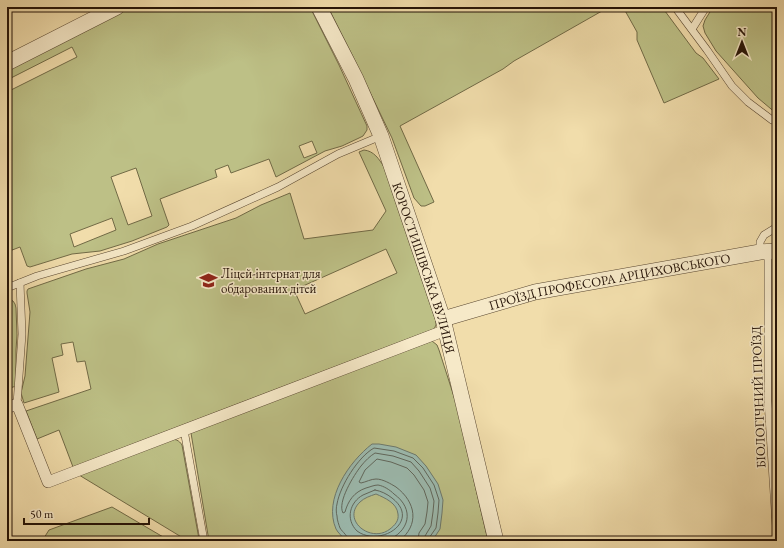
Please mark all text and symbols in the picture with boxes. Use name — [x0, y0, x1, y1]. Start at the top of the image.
north arrow — [722, 22, 762, 62]
text: N — [738, 25, 747, 39]
street label: КОРОСТИШІВСЬКА ВУЛИЦЯ — [388, 180, 459, 355]
street label: ПРОЇЗД ПРОФЕСОРА АРЦИХОВСЬКОГО — [487, 249, 732, 314]
place label: Ліцей-інтернат для обдарованих дітей — [221, 265, 321, 297]
school or university icon: Ліцей-інтернат для обдарованих дітей — [198, 270, 218, 290]
street label: БІОЛОГІЧНИЙ ПРОЇЗД — [748, 325, 769, 469]
scale bar — [24, 500, 149, 526]
text: 50 m — [30, 506, 54, 522]

